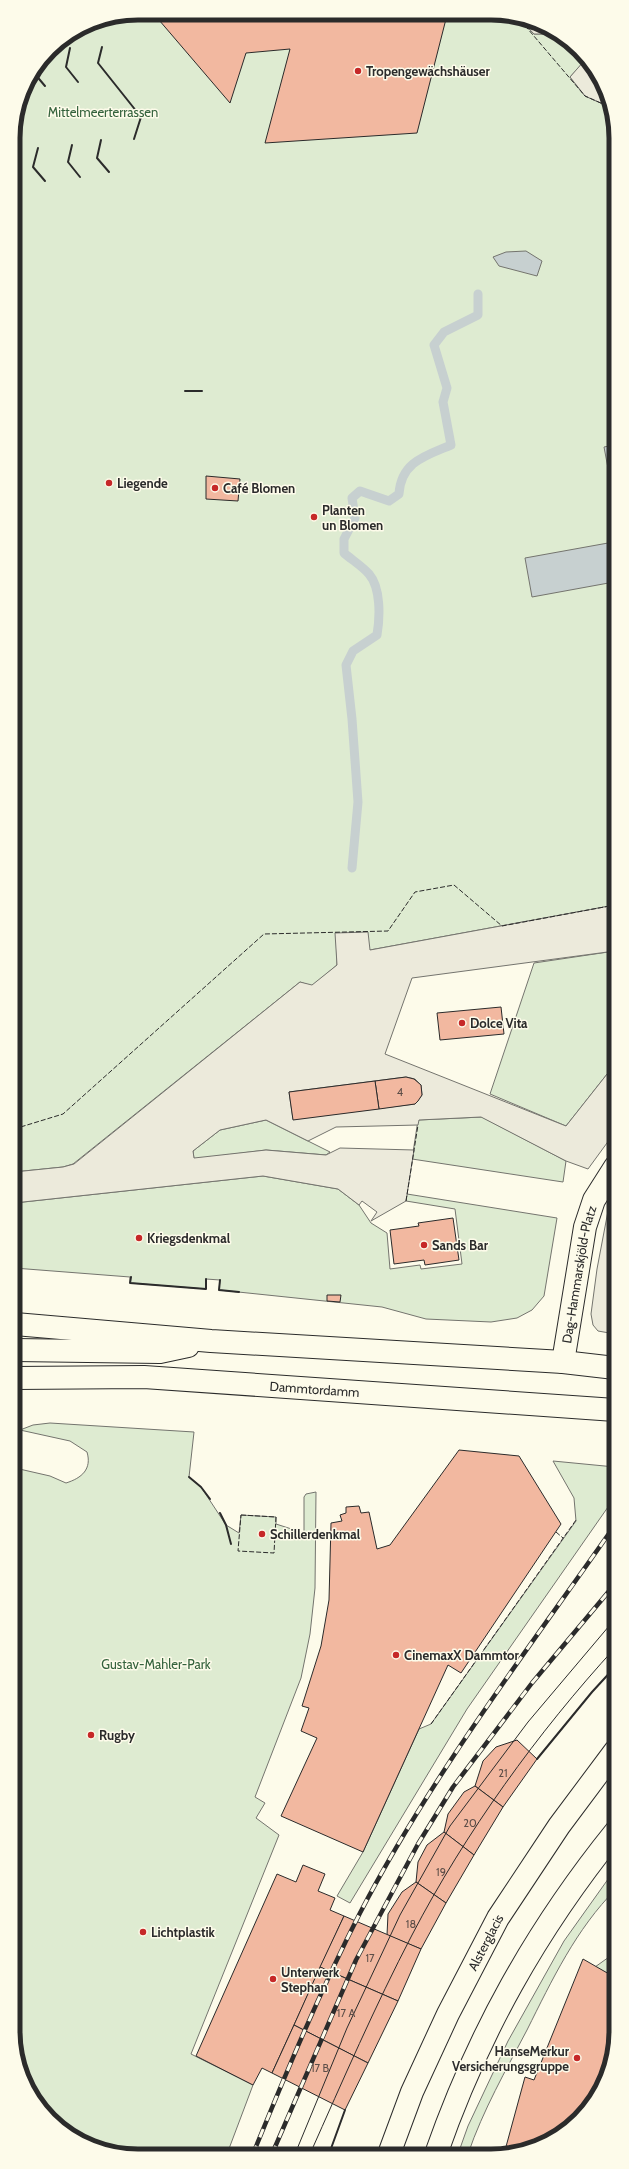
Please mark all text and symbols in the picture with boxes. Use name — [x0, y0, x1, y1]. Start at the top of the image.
place label: Tropengewächshäuser — [366, 63, 491, 79]
marker: Tropengewächshäuser — [353, 66, 363, 76]
park label: Mittelmeerterrassen — [48, 104, 158, 120]
place label: Liegende — [117, 475, 168, 491]
marker: Liegende — [104, 478, 114, 488]
place label: Café Blomen — [223, 480, 295, 496]
marker: Café Blomen — [210, 483, 220, 493]
place label: Planten un Blomen — [322, 502, 383, 533]
marker: Planten un Blomen — [309, 512, 319, 522]
place label: Dolce Vita — [470, 1015, 528, 1031]
marker: Dolce Vita — [457, 1018, 467, 1028]
house number: 4 — [397, 1085, 404, 1099]
street label: Dag-Hammarskjöld-Platz — [558, 1203, 600, 1345]
place label: Kriegsdenkmal — [147, 1230, 231, 1246]
marker: Kriegsdenkmal — [134, 1233, 144, 1243]
place label: Sands Bar — [432, 1237, 489, 1253]
marker: Sands Bar — [419, 1240, 429, 1250]
street label: Dammtordamm — [269, 1378, 360, 1400]
place label: Schillerdenkmal — [270, 1526, 361, 1542]
marker: Schillerdenkmal — [257, 1529, 267, 1539]
place label: CinemaxX Dammtor — [404, 1647, 520, 1663]
marker: CinemaxX Dammtor — [391, 1650, 401, 1660]
park label: Gustav-Mahler-Park — [101, 1656, 211, 1672]
place label: Rugby — [99, 1727, 135, 1743]
marker: Rugby — [86, 1730, 96, 1740]
house number: 21 — [498, 1766, 508, 1780]
house number: 20 — [463, 1816, 477, 1830]
house number: 19 — [436, 1865, 446, 1879]
street label: Alsterglacis — [464, 1910, 507, 1973]
house number: 18 — [406, 1917, 416, 1931]
place label: Lichtplastik — [151, 1924, 216, 1940]
marker: Lichtplastik — [138, 1927, 148, 1937]
house number: 17 — [365, 1951, 375, 1965]
place label: Unterwerk Stephan — [281, 1964, 340, 1995]
marker: Unterwerk Stephan — [268, 1974, 278, 1984]
house number: 17 A — [337, 2006, 355, 2020]
place label: HanseMerkur Versicherungsgruppe — [452, 2043, 570, 2074]
marker: HanseMerkur Versicherungsgruppe — [572, 2053, 582, 2063]
house number: 17 B — [311, 2061, 330, 2075]

